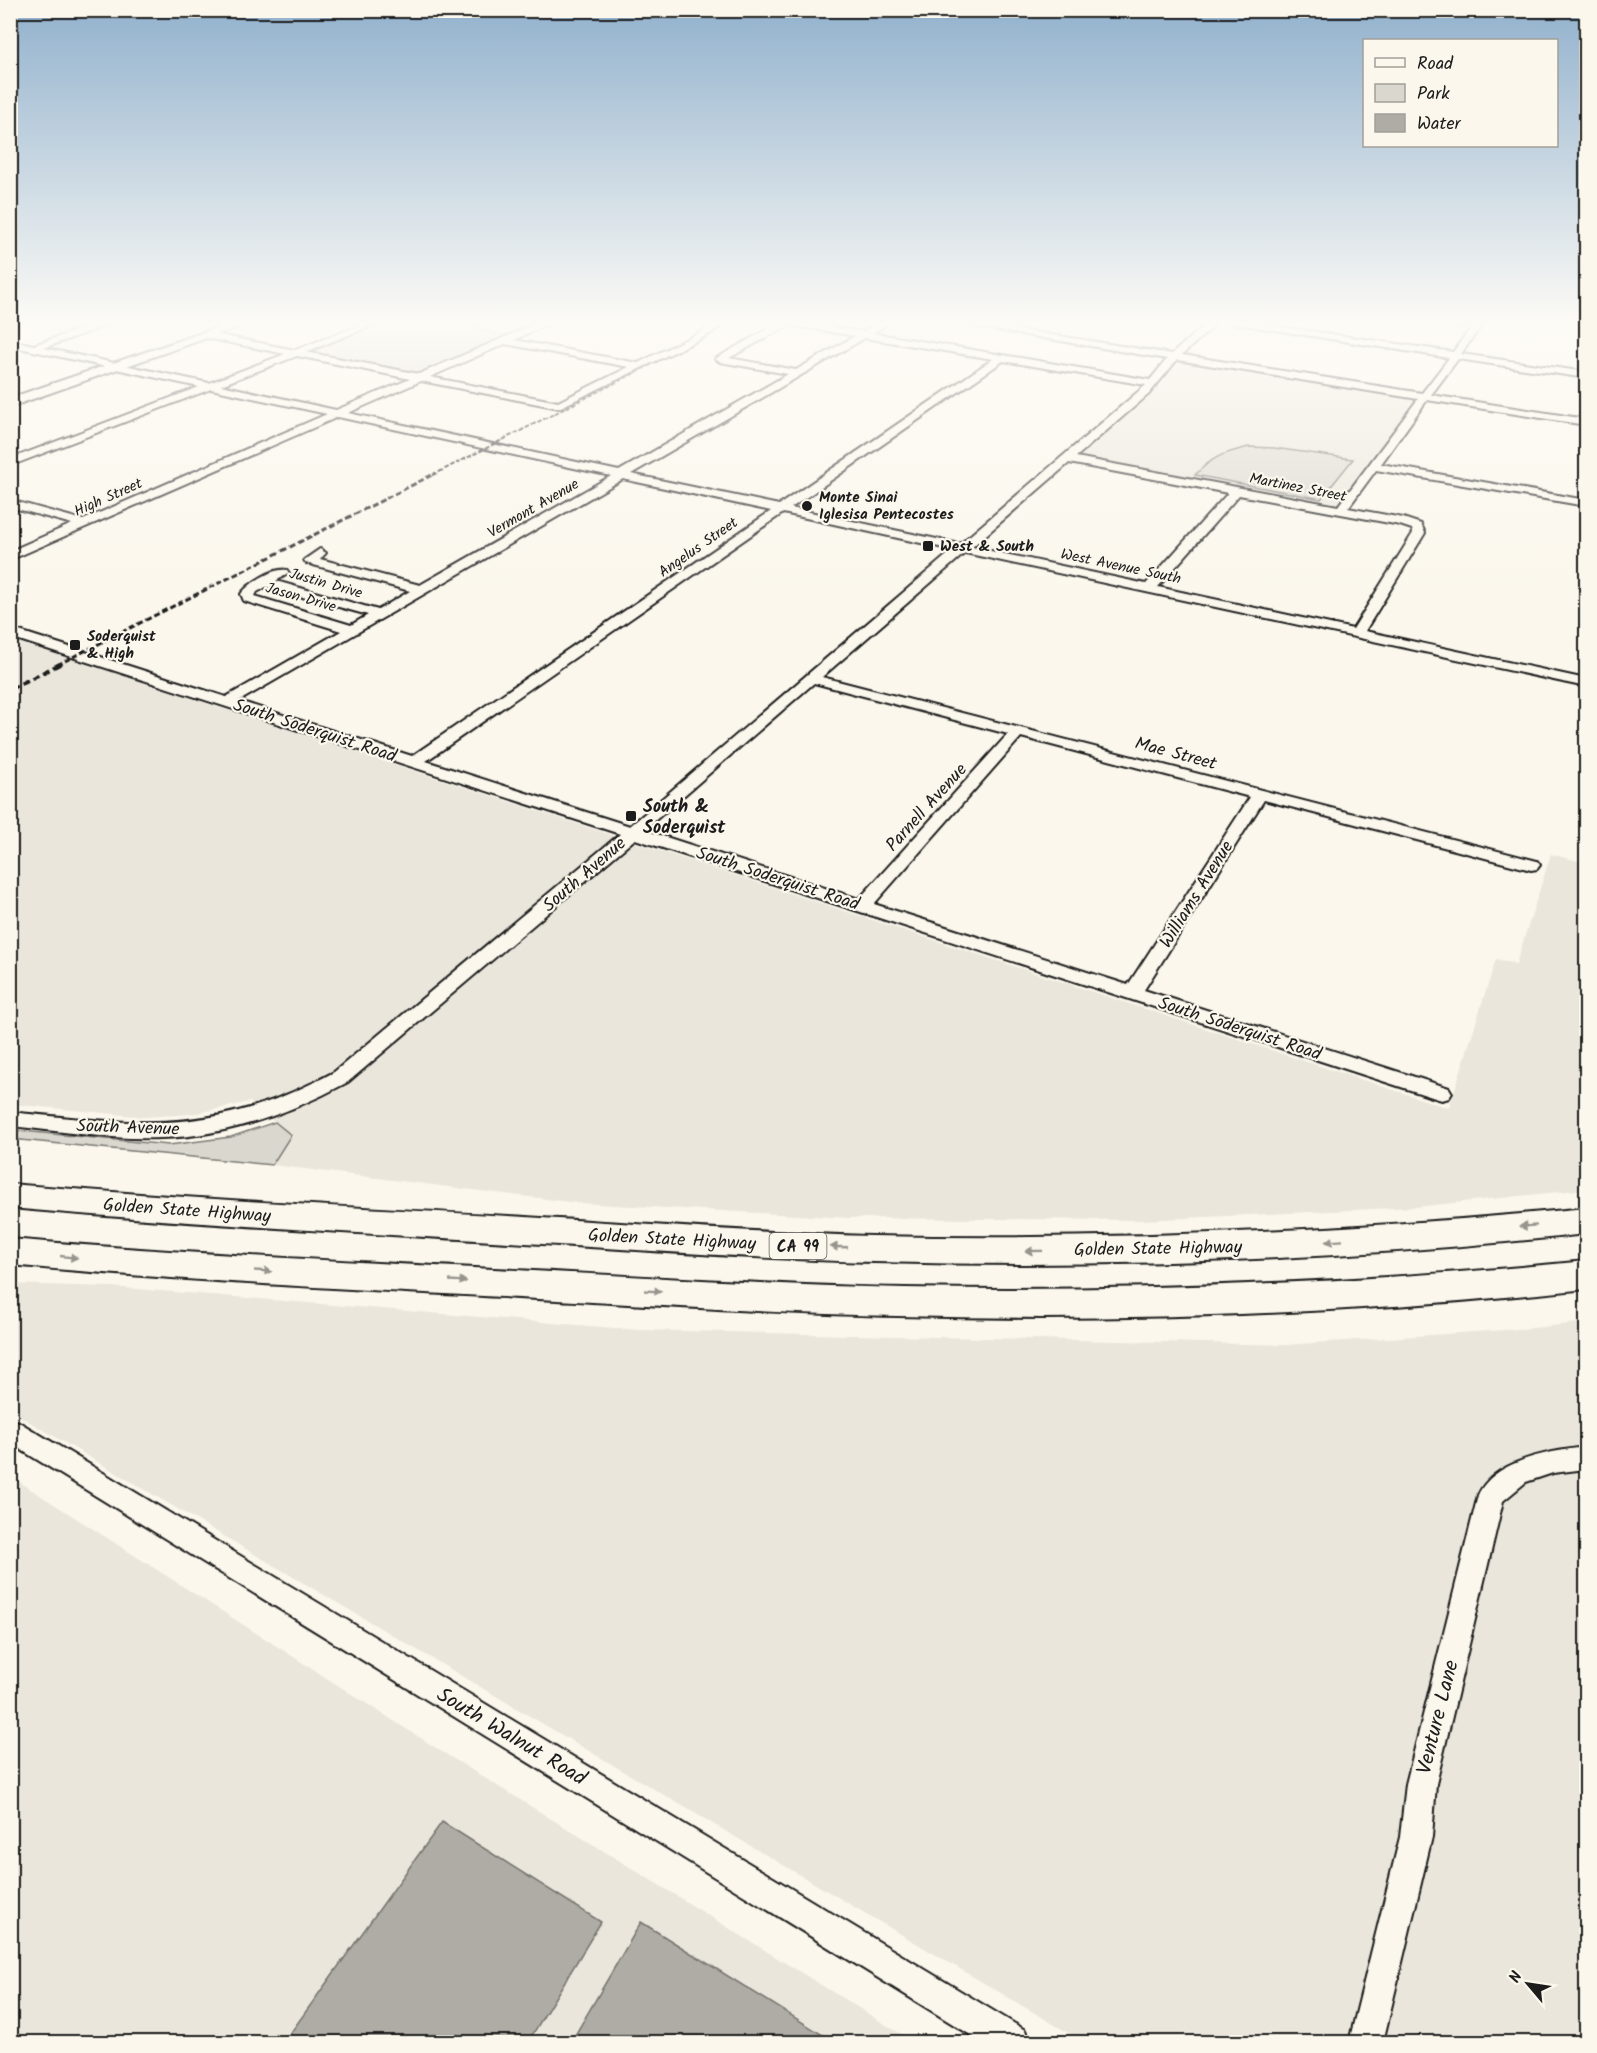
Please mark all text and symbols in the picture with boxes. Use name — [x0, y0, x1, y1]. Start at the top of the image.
legend — [1363, 39, 1558, 147]
text: Road — [1417, 50, 1454, 79]
text: Park — [1417, 80, 1450, 109]
text: Water — [1417, 110, 1462, 139]
street label: Martinez Street — [1247, 467, 1349, 509]
street label: High Street — [70, 472, 147, 524]
street label: Vermont Avenue — [483, 473, 584, 545]
place label: Monte Sinai Iglesisa Pentecostes — [819, 486, 954, 527]
marker: Monte Sinai Iglesisa Pentecostes — [800, 499, 814, 513]
street label: Angelus Street — [654, 511, 743, 584]
place label: West & South — [940, 535, 1034, 559]
marker: West & South — [921, 539, 935, 553]
street label: West Avenue South — [1058, 542, 1183, 591]
street label: Justin Drive — [286, 562, 365, 606]
street label: Jason Drive — [263, 576, 339, 620]
place label: Soderquist & High — [87, 625, 156, 666]
marker: Soderquist & High — [68, 638, 82, 652]
street label: South Soderquist Road — [229, 691, 401, 772]
street label: Mae Street — [1131, 730, 1221, 780]
street label: Parnell Avenue — [879, 757, 975, 859]
place label: South & Soderquist — [643, 793, 726, 843]
marker: South & Soderquist — [624, 809, 638, 823]
street label: South Avenue — [537, 830, 633, 920]
street label: Williams Avenue — [1153, 835, 1242, 954]
street label: South Soderquist Road — [692, 839, 864, 920]
street label: South Soderquist Road — [1154, 989, 1326, 1070]
street label: South Avenue — [76, 1112, 180, 1145]
street label: Golden State Highway — [102, 1191, 272, 1232]
one-way arrow — [1519, 1221, 1538, 1231]
street label: Golden State Highway — [587, 1222, 757, 1259]
road number: CA 99 — [770, 1233, 826, 1259]
street label: Golden State Highway — [1074, 1234, 1243, 1265]
one-way arrow — [1324, 1237, 1343, 1246]
one-way arrow — [830, 1243, 849, 1252]
one-way arrow — [1024, 1246, 1043, 1255]
one-way arrow — [59, 1253, 78, 1262]
one-way arrow — [254, 1266, 273, 1275]
one-way arrow — [448, 1276, 467, 1285]
one-way arrow — [643, 1286, 662, 1296]
street label: Venture Lane — [1408, 1656, 1469, 1778]
street label: South Walnut Road — [430, 1679, 593, 1795]
north arrow — [1498, 1954, 1558, 2014]
text: N — [1503, 1967, 1530, 1988]

